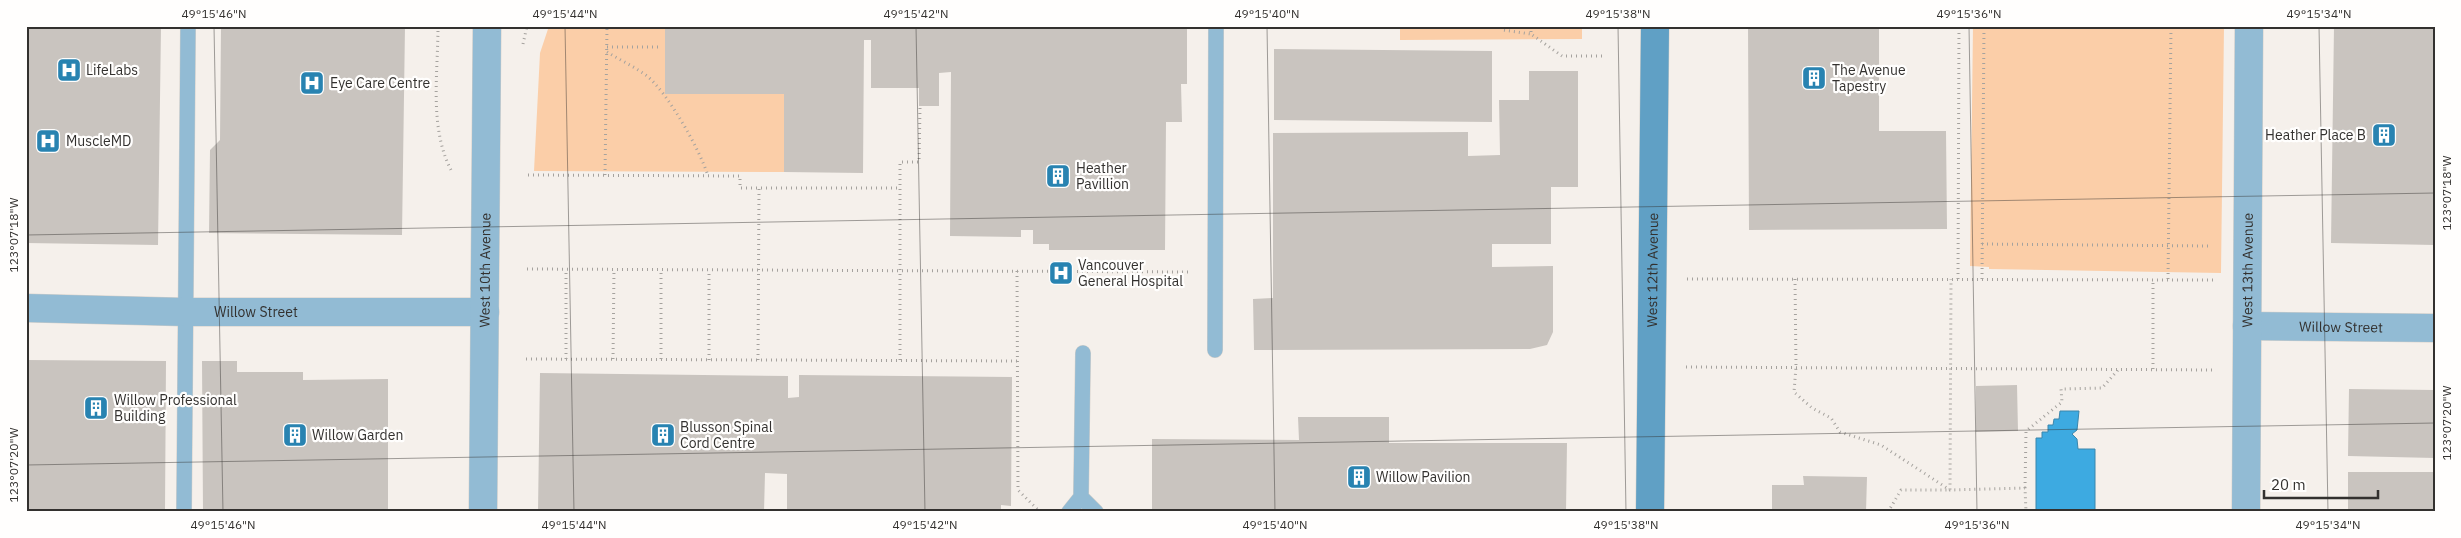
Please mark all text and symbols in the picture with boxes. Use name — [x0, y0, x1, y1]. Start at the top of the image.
text: 49°15'46"N — [181, 6, 247, 21]
text: 49°15'44"N — [532, 6, 598, 21]
text: 49°15'42"N — [883, 6, 949, 21]
text: 49°15'40"N — [1234, 6, 1300, 21]
text: 49°15'38"N — [1585, 6, 1651, 21]
text: 49°15'36"N — [1936, 6, 2002, 21]
text: 49°15'34"N — [2286, 6, 2352, 21]
hospital icon: LifeLabs — [56, 57, 82, 83]
place label: LifeLabs — [86, 61, 138, 79]
place label: The Avenue Tapestry — [1832, 61, 1906, 95]
building icon: The Avenue Tapestry — [1801, 65, 1827, 91]
hospital icon: Eye Care Centre — [299, 70, 325, 96]
place label: Eye Care Centre — [330, 74, 431, 92]
building icon: Heather Place B — [2371, 122, 2397, 148]
place label: Heather Place B — [2265, 126, 2366, 144]
hospital icon: MuscleMD — [35, 128, 61, 154]
place label: MuscleMD — [66, 132, 131, 150]
text: 123°07'18"W — [2439, 155, 2454, 230]
place label: Heather Pavillion — [1076, 159, 1129, 193]
building icon: Heather Pavillion — [1045, 163, 1071, 189]
text: 123°07'18"W — [6, 197, 21, 272]
street label: West 10th Avenue — [476, 212, 494, 327]
street label: West 12th Avenue — [1643, 212, 1662, 327]
street label: West 13th Avenue — [2238, 212, 2257, 327]
place label: Vancouver General Hospital — [1078, 256, 1183, 290]
hospital icon: Vancouver General Hospital — [1048, 260, 1074, 286]
street label: Willow Street — [214, 303, 298, 321]
street label: Willow Street — [2299, 318, 2383, 336]
text: 123°07'20"W — [2439, 385, 2454, 460]
place label: Willow Professional Building — [114, 391, 237, 425]
building icon: Willow Professional Building — [83, 395, 109, 421]
place label: Blusson Spinal Cord Centre — [680, 418, 773, 452]
building icon: Willow Garden — [282, 422, 308, 448]
building icon: Blusson Spinal Cord Centre — [650, 422, 676, 448]
place label: Willow Garden — [312, 426, 403, 444]
text: 123°07'20"W — [6, 427, 21, 502]
building icon: Willow Pavilion — [1346, 464, 1372, 490]
place label: Willow Pavilion — [1376, 468, 1471, 486]
scale bar — [2264, 468, 2377, 500]
text: 20 m — [2271, 475, 2306, 494]
text: 49°15'46"N — [190, 517, 256, 532]
text: 49°15'44"N — [541, 517, 607, 532]
text: 49°15'42"N — [892, 517, 958, 532]
text: 49°15'40"N — [1242, 517, 1308, 532]
text: 49°15'38"N — [1593, 517, 1659, 532]
text: 49°15'36"N — [1944, 517, 2010, 532]
text: 49°15'34"N — [2295, 517, 2361, 532]

